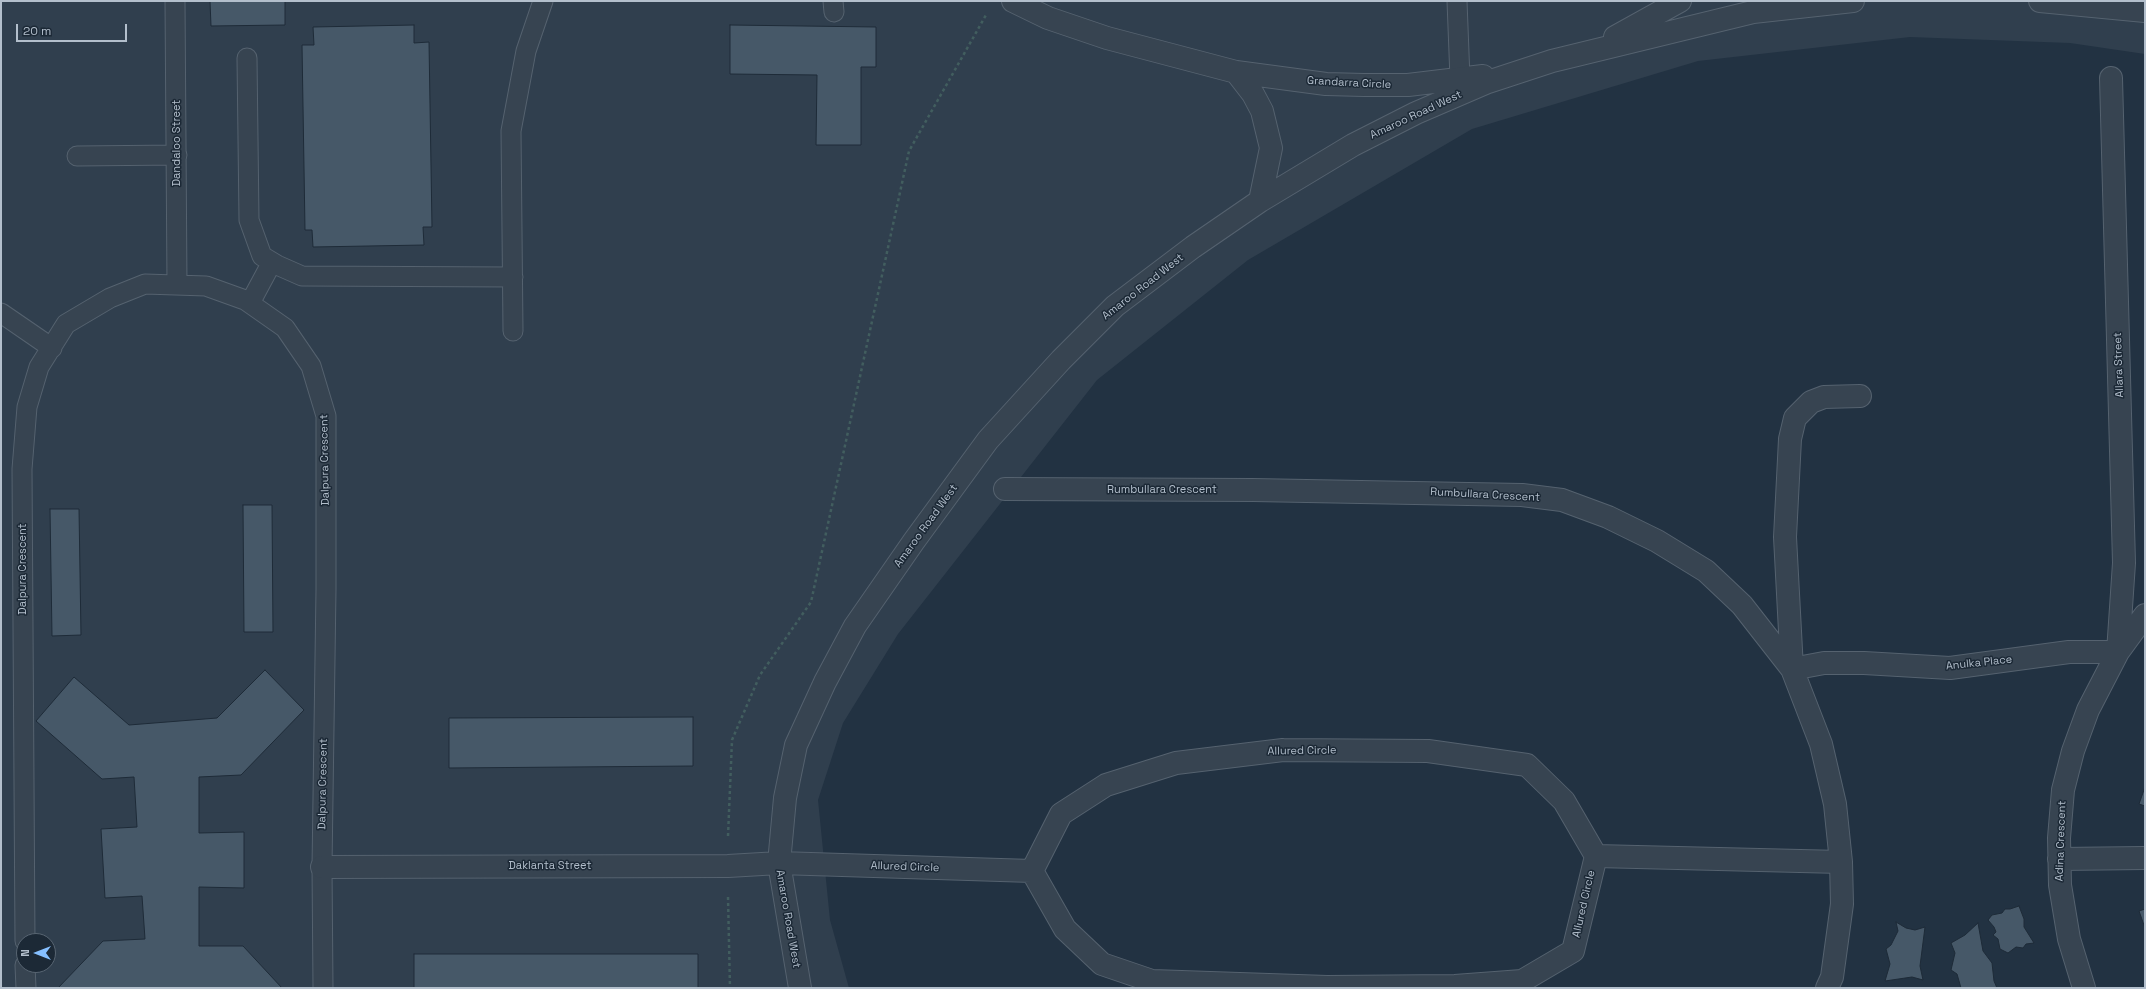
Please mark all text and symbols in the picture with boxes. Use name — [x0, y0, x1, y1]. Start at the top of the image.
scale bar — [18, 16, 129, 42]
text: 20 m — [23, 23, 51, 39]
street label: Grandarra Circle — [1306, 74, 1392, 92]
street label: Amaroo Road West — [1368, 88, 1464, 142]
street label: Dandaloo Street — [170, 100, 184, 186]
street label: Amaroo Road West — [1100, 251, 1186, 323]
street label: Allara Street — [2111, 332, 2127, 398]
street label: Dalpura Crescent — [318, 414, 332, 506]
street label: Amaroo Road West — [891, 482, 961, 570]
street label: Rumbullara Crescent — [1107, 483, 1217, 497]
street label: Rumbullara Crescent — [1430, 486, 1540, 504]
street label: Dalpura Crescent — [16, 523, 30, 615]
street label: Anulka Place — [1945, 653, 2013, 673]
street label: Dalpura Crescent — [316, 738, 330, 830]
street label: Allured Circle — [1267, 744, 1337, 758]
street label: Adina Crescent — [2053, 800, 2069, 882]
street label: Daklanta Street — [509, 859, 591, 873]
street label: Allured Circle — [870, 859, 940, 875]
street label: Amaroo Road West — [773, 869, 803, 969]
street label: Allured Circle — [1570, 869, 1598, 939]
north arrow — [16, 933, 56, 973]
text: N — [18, 949, 32, 957]

